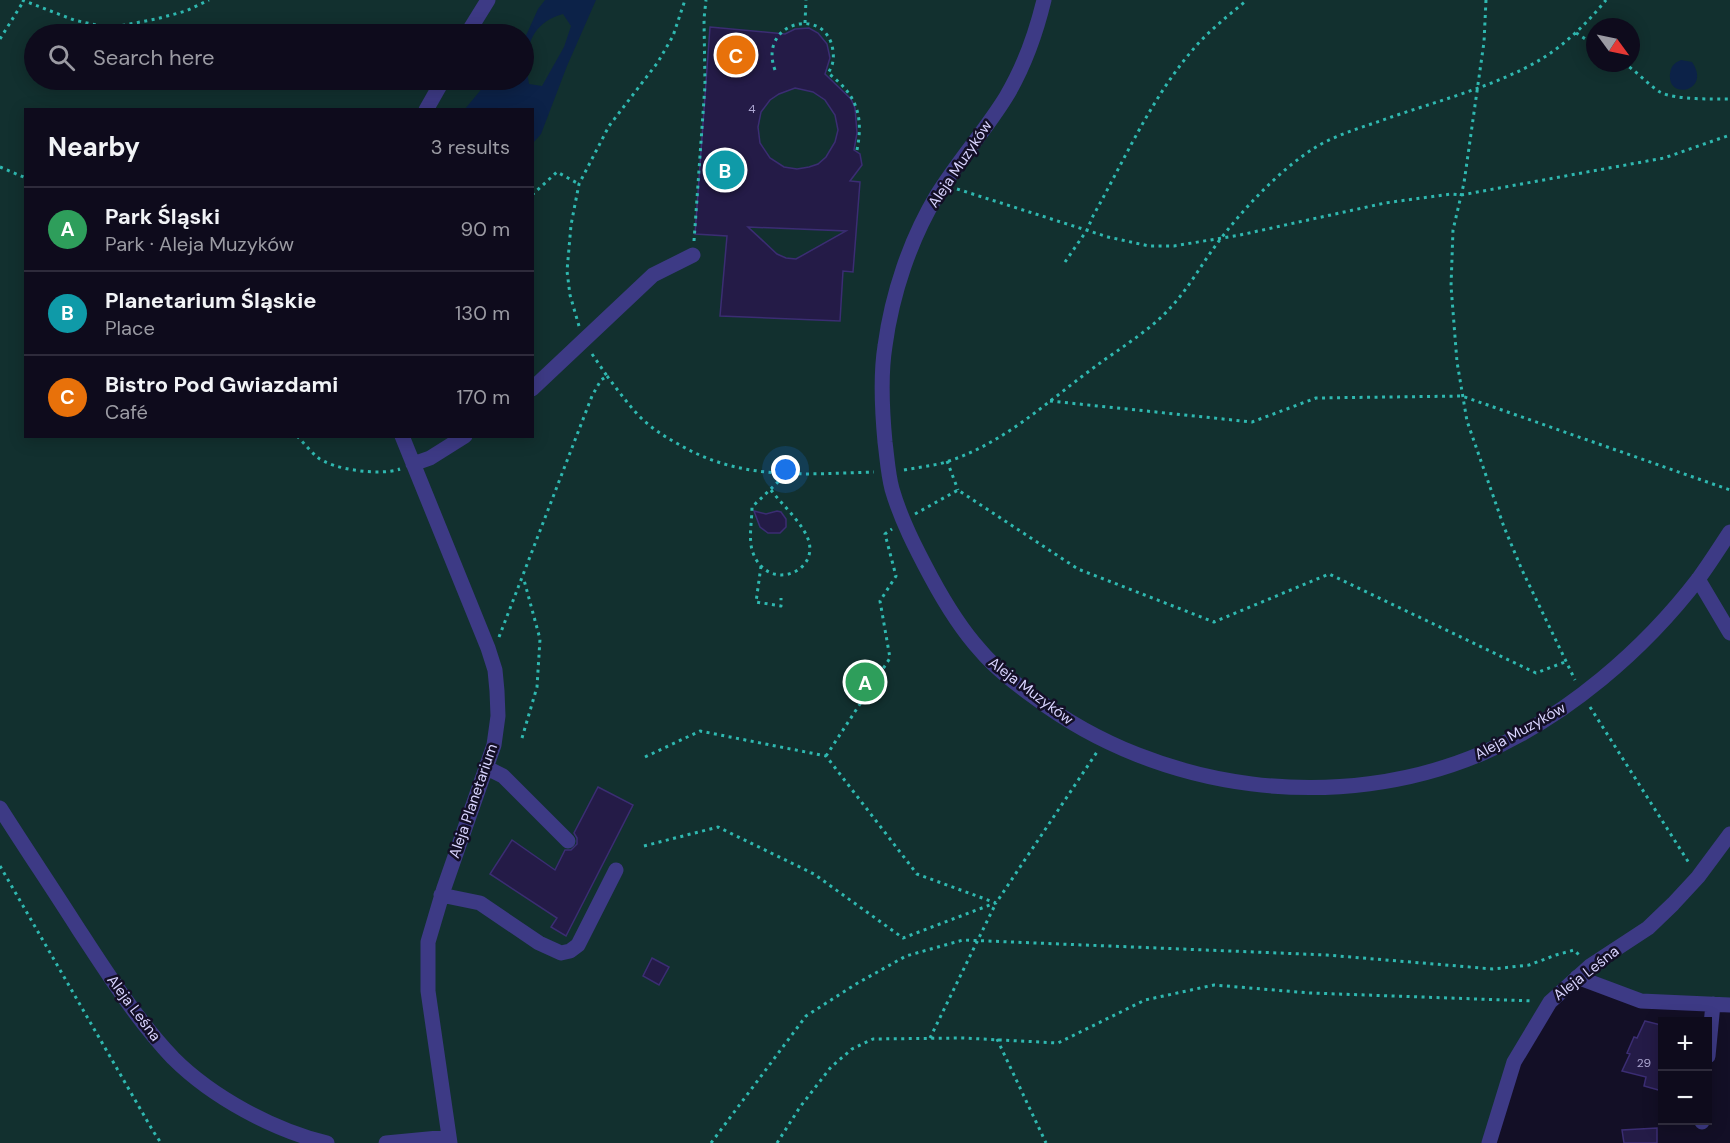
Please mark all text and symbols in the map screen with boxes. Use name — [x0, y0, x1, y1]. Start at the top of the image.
north arrow — [1586, 18, 1640, 72]
search box — [24, 24, 534, 90]
pin: C — [716, 32, 756, 78]
icon: search — [45, 41, 78, 74]
text: Search here — [93, 43, 214, 72]
house number: 4 — [748, 101, 756, 117]
street label: Aleja Muzyków — [923, 116, 997, 212]
text: Nearby — [48, 130, 140, 164]
text: 3 results — [431, 134, 510, 160]
pin: B — [706, 148, 744, 192]
text: Park Śląski — [105, 202, 220, 231]
text: A — [60, 216, 75, 242]
text: 90 m — [461, 216, 510, 242]
text: Park · Aleja Muzyków — [105, 231, 294, 257]
text: Planetarium Śląskie — [105, 286, 317, 315]
text: B — [61, 300, 74, 326]
text: 130 m — [455, 300, 510, 326]
text: Place — [105, 315, 155, 341]
text: Bistro Pod Gwiazdami — [105, 370, 338, 399]
text: C — [60, 384, 75, 410]
text: 170 m — [457, 384, 510, 410]
text: Café — [105, 399, 148, 425]
your location — [771, 455, 800, 484]
street label: Aleja Muzyków — [985, 653, 1078, 730]
pin: A — [846, 660, 884, 704]
street label: Aleja Muzyków — [1471, 697, 1570, 764]
street label: Aleja Planetarium — [444, 741, 502, 861]
street label: Aleja Leśna — [1549, 941, 1623, 1005]
street label: Aleja Leśna — [103, 971, 165, 1045]
map controls — [1658, 1017, 1712, 1125]
button: + — [1658, 1017, 1712, 1071]
house number: 29 — [1637, 1055, 1651, 1071]
button: − — [1658, 1071, 1712, 1125]

